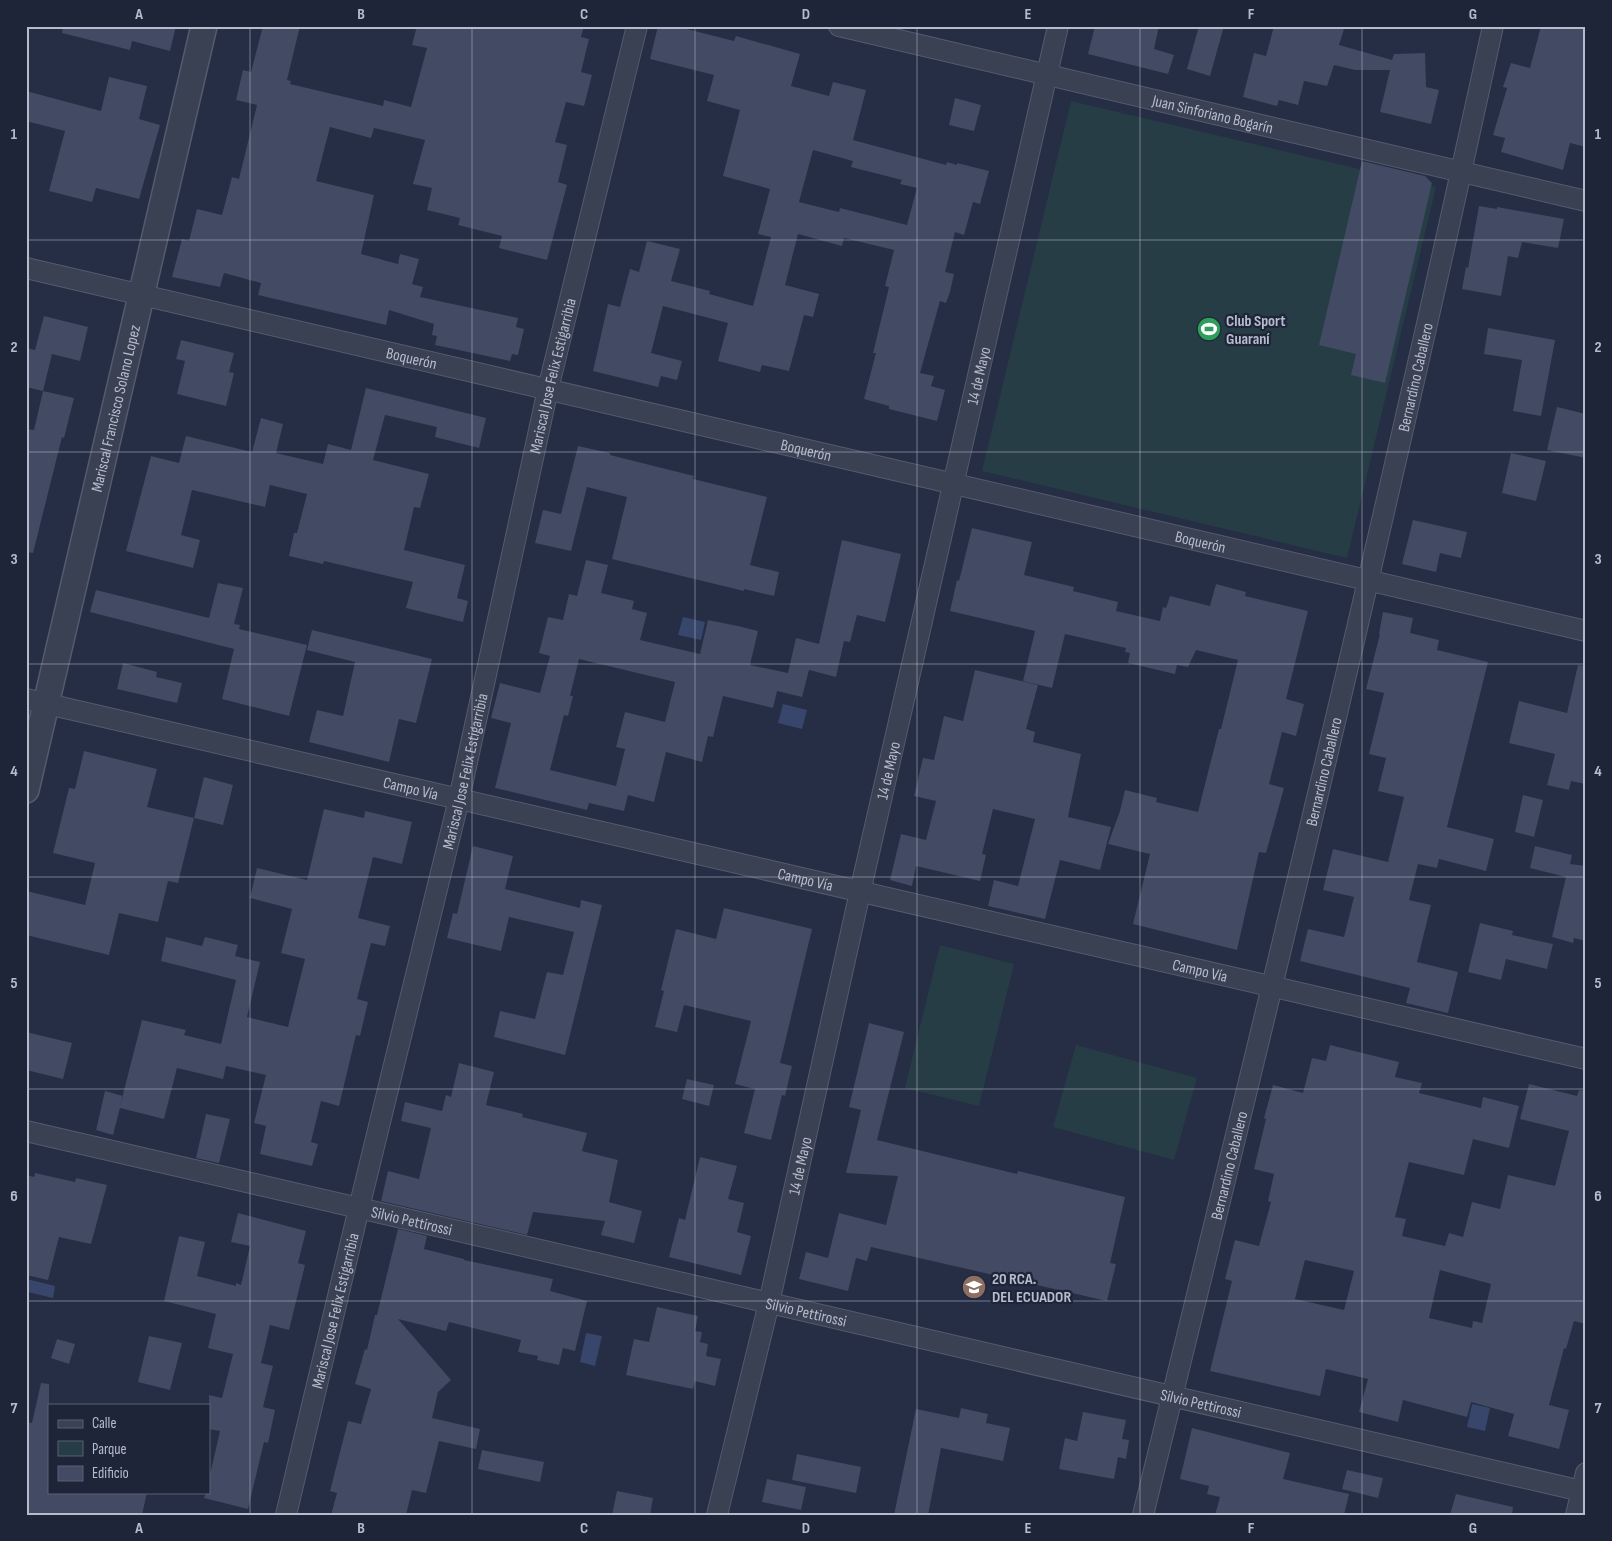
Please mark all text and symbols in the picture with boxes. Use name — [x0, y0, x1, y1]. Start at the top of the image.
text: A — [134, 5, 143, 24]
text: B — [357, 5, 365, 24]
text: C — [580, 5, 588, 24]
text: D — [802, 5, 810, 24]
text: E — [1025, 5, 1032, 24]
text: F — [1248, 5, 1255, 24]
text: G — [1469, 5, 1477, 24]
street label: Juan Sinforiano Bogarín — [1149, 91, 1275, 138]
text: 1 — [11, 125, 18, 144]
text: 1 — [1595, 125, 1602, 144]
street label: Mariscal Jose Felix Estigarribia — [526, 296, 581, 456]
place label: Club Sport Guaraní — [1226, 312, 1286, 349]
sports icon: Club Sport Guaraní — [1196, 316, 1222, 342]
street label: Bernardino Caballero — [1395, 321, 1438, 434]
street label: Mariscal Francisco Solano Lopez — [88, 323, 145, 494]
text: 2 — [10, 338, 18, 357]
text: 2 — [1594, 338, 1602, 357]
street label: Boquerón — [384, 344, 439, 374]
street label: 14 de Mayo — [964, 345, 995, 407]
street label: Boquerón — [779, 436, 833, 466]
street label: Boquerón — [1173, 528, 1227, 558]
text: 3 — [10, 550, 18, 569]
text: 3 — [1594, 550, 1602, 569]
street label: Mariscal Jose Felix Estigarribia — [439, 692, 493, 851]
street label: Bernardino Caballero — [1303, 716, 1347, 828]
street label: 14 de Mayo — [873, 740, 905, 801]
text: 4 — [10, 762, 18, 781]
text: 4 — [1594, 762, 1602, 781]
street label: Campo Vía — [381, 774, 440, 805]
street label: Campo Vía — [776, 865, 835, 896]
street label: Campo Vía — [1170, 956, 1229, 987]
text: 5 — [10, 974, 18, 993]
text: 5 — [1594, 974, 1602, 993]
street label: Bernardino Caballero — [1208, 1109, 1252, 1222]
street label: 14 de Mayo — [785, 1135, 817, 1197]
text: 6 — [10, 1187, 18, 1206]
text: 6 — [1594, 1187, 1602, 1206]
street label: Silvio Pettirossi — [369, 1203, 454, 1240]
street label: Mariscal Jose Felix Estigarribia — [308, 1231, 364, 1391]
place label: 20 RCA. DEL ECUADOR — [992, 1270, 1071, 1307]
school or university icon: 20 RCA. DEL ECUADOR — [961, 1274, 987, 1300]
street label: Silvio Pettirossi — [764, 1295, 848, 1332]
street label: Silvio Pettirossi — [1158, 1386, 1243, 1423]
text: 7 — [11, 1399, 18, 1418]
text: 7 — [1595, 1399, 1602, 1418]
legend — [48, 1404, 210, 1494]
text: Calle — [92, 1414, 116, 1433]
text: Parque — [92, 1440, 127, 1459]
text: Edificio — [92, 1464, 129, 1483]
text: A — [134, 1519, 143, 1538]
text: B — [357, 1519, 365, 1538]
text: C — [580, 1519, 588, 1538]
text: D — [802, 1519, 810, 1538]
text: E — [1025, 1519, 1032, 1538]
text: F — [1248, 1519, 1255, 1538]
text: G — [1469, 1519, 1477, 1538]

